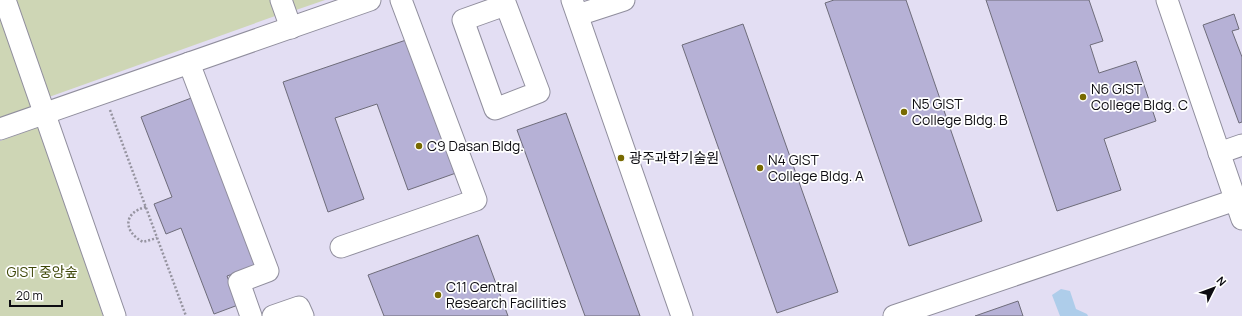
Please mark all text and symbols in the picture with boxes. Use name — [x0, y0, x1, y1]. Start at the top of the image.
place label: N6 GIST College Bldg. C — [1091, 79, 1188, 114]
marker: N6 GIST College Bldg. C — [1078, 92, 1088, 102]
place label: N5 GIST College Bldg. B — [912, 94, 1008, 129]
marker: N5 GIST College Bldg. B — [899, 107, 909, 117]
place label: C9 Dasan Bldg. — [427, 136, 524, 155]
marker: C9 Dasan Bldg. — [414, 141, 424, 151]
place label: 광주과학기술원 — [629, 148, 719, 167]
place label: N4 GIST College Bldg. A — [768, 150, 864, 185]
marker: 광주과학기술원 — [616, 153, 626, 163]
marker: N4 GIST College Bldg. A — [755, 163, 765, 173]
park label: GIST 중앙숲 — [6, 262, 78, 281]
north arrow — [1194, 268, 1234, 308]
text: N — [1214, 273, 1230, 289]
place label: C11 Central Research Facilities — [446, 277, 566, 312]
scale bar — [10, 282, 62, 308]
text: 20 m — [16, 287, 43, 304]
marker: C11 Central Research Facilities — [433, 290, 443, 300]

